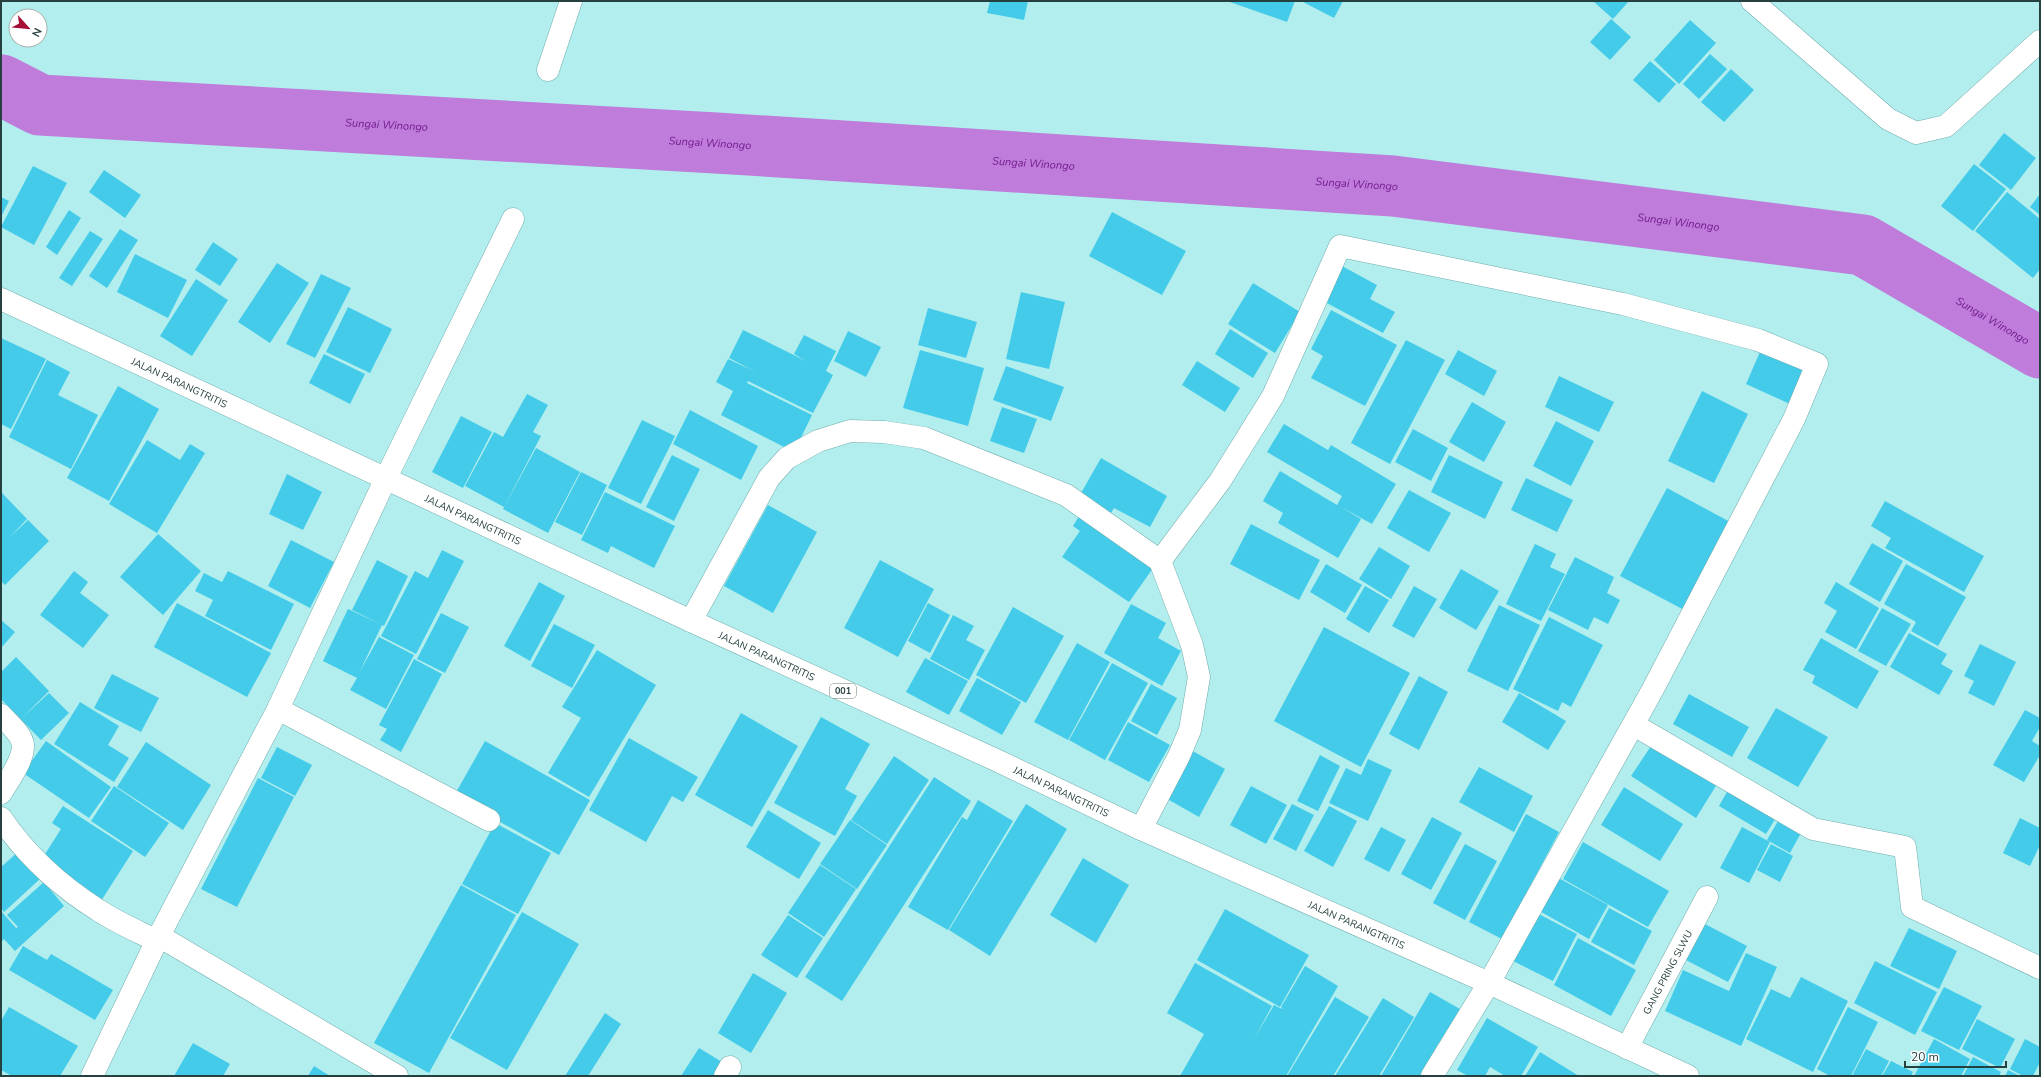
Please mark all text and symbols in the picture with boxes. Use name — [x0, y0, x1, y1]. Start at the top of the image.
north arrow — [8, 8, 48, 48]
text: N — [28, 25, 45, 39]
water label: Sungai Winongo — [345, 115, 428, 135]
water label: Sungai Winongo — [668, 133, 752, 153]
water label: Sungai Winongo — [992, 154, 1075, 174]
water label: Sungai Winongo — [1315, 174, 1399, 195]
water label: Sungai Winongo — [1636, 210, 1720, 235]
water label: Sungai Winongo — [1953, 294, 2032, 348]
street label: JALAN PARANGTRITIS — [128, 354, 229, 412]
street label: JALAN PARANGTRITIS — [421, 491, 523, 549]
street label: JALAN PARANGTRITIS — [715, 628, 817, 685]
road number: 001 — [830, 684, 856, 698]
street label: JALAN PARANGTRITIS — [1010, 763, 1111, 821]
street label: JALAN PARANGTRITIS — [1305, 897, 1407, 953]
street label: GANG PRING SLWU — [1640, 928, 1696, 1017]
scale bar — [1905, 1043, 2006, 1069]
text: 20 m — [1911, 1049, 1939, 1065]

